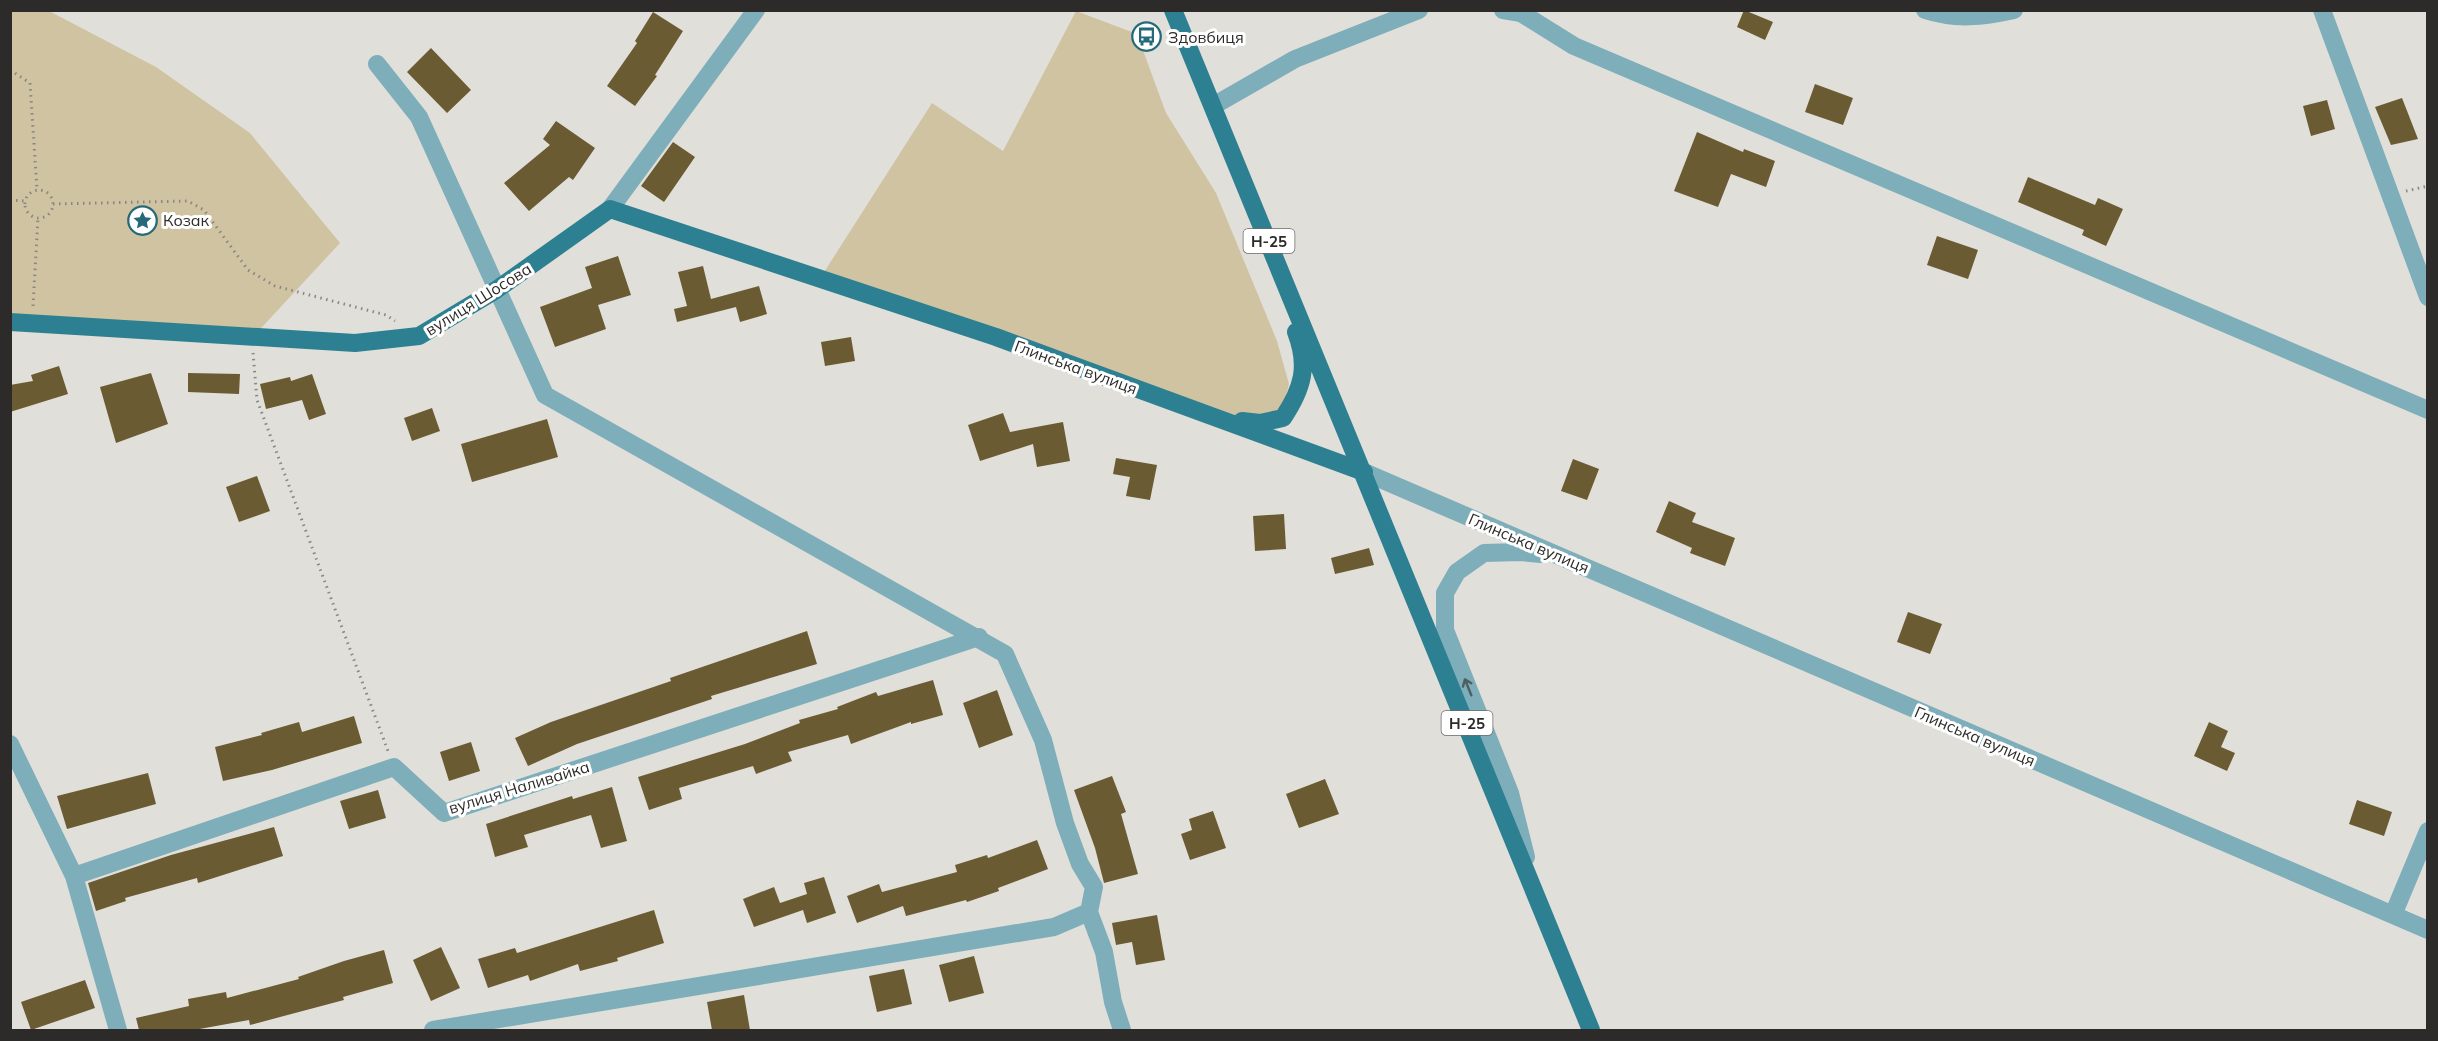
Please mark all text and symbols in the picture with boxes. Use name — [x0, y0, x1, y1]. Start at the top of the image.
bus stop icon: Здовбиця — [1131, 21, 1163, 53]
place label: Здовбиця — [1168, 27, 1244, 47]
place icon: Козак — [126, 204, 158, 236]
place label: Козак — [163, 210, 210, 230]
road number: Н-25 — [1244, 229, 1294, 253]
street label: вулиця Шосова — [421, 258, 535, 340]
street label: Глинська вулиця — [1012, 336, 1140, 398]
street label: Глинська вулиця — [1466, 509, 1592, 577]
one-way arrow — [1462, 679, 1473, 697]
street label: Глинська вулиця — [1912, 702, 2038, 770]
road number: Н-25 — [1442, 711, 1492, 735]
street label: вулиця Наливайка — [446, 756, 592, 818]

